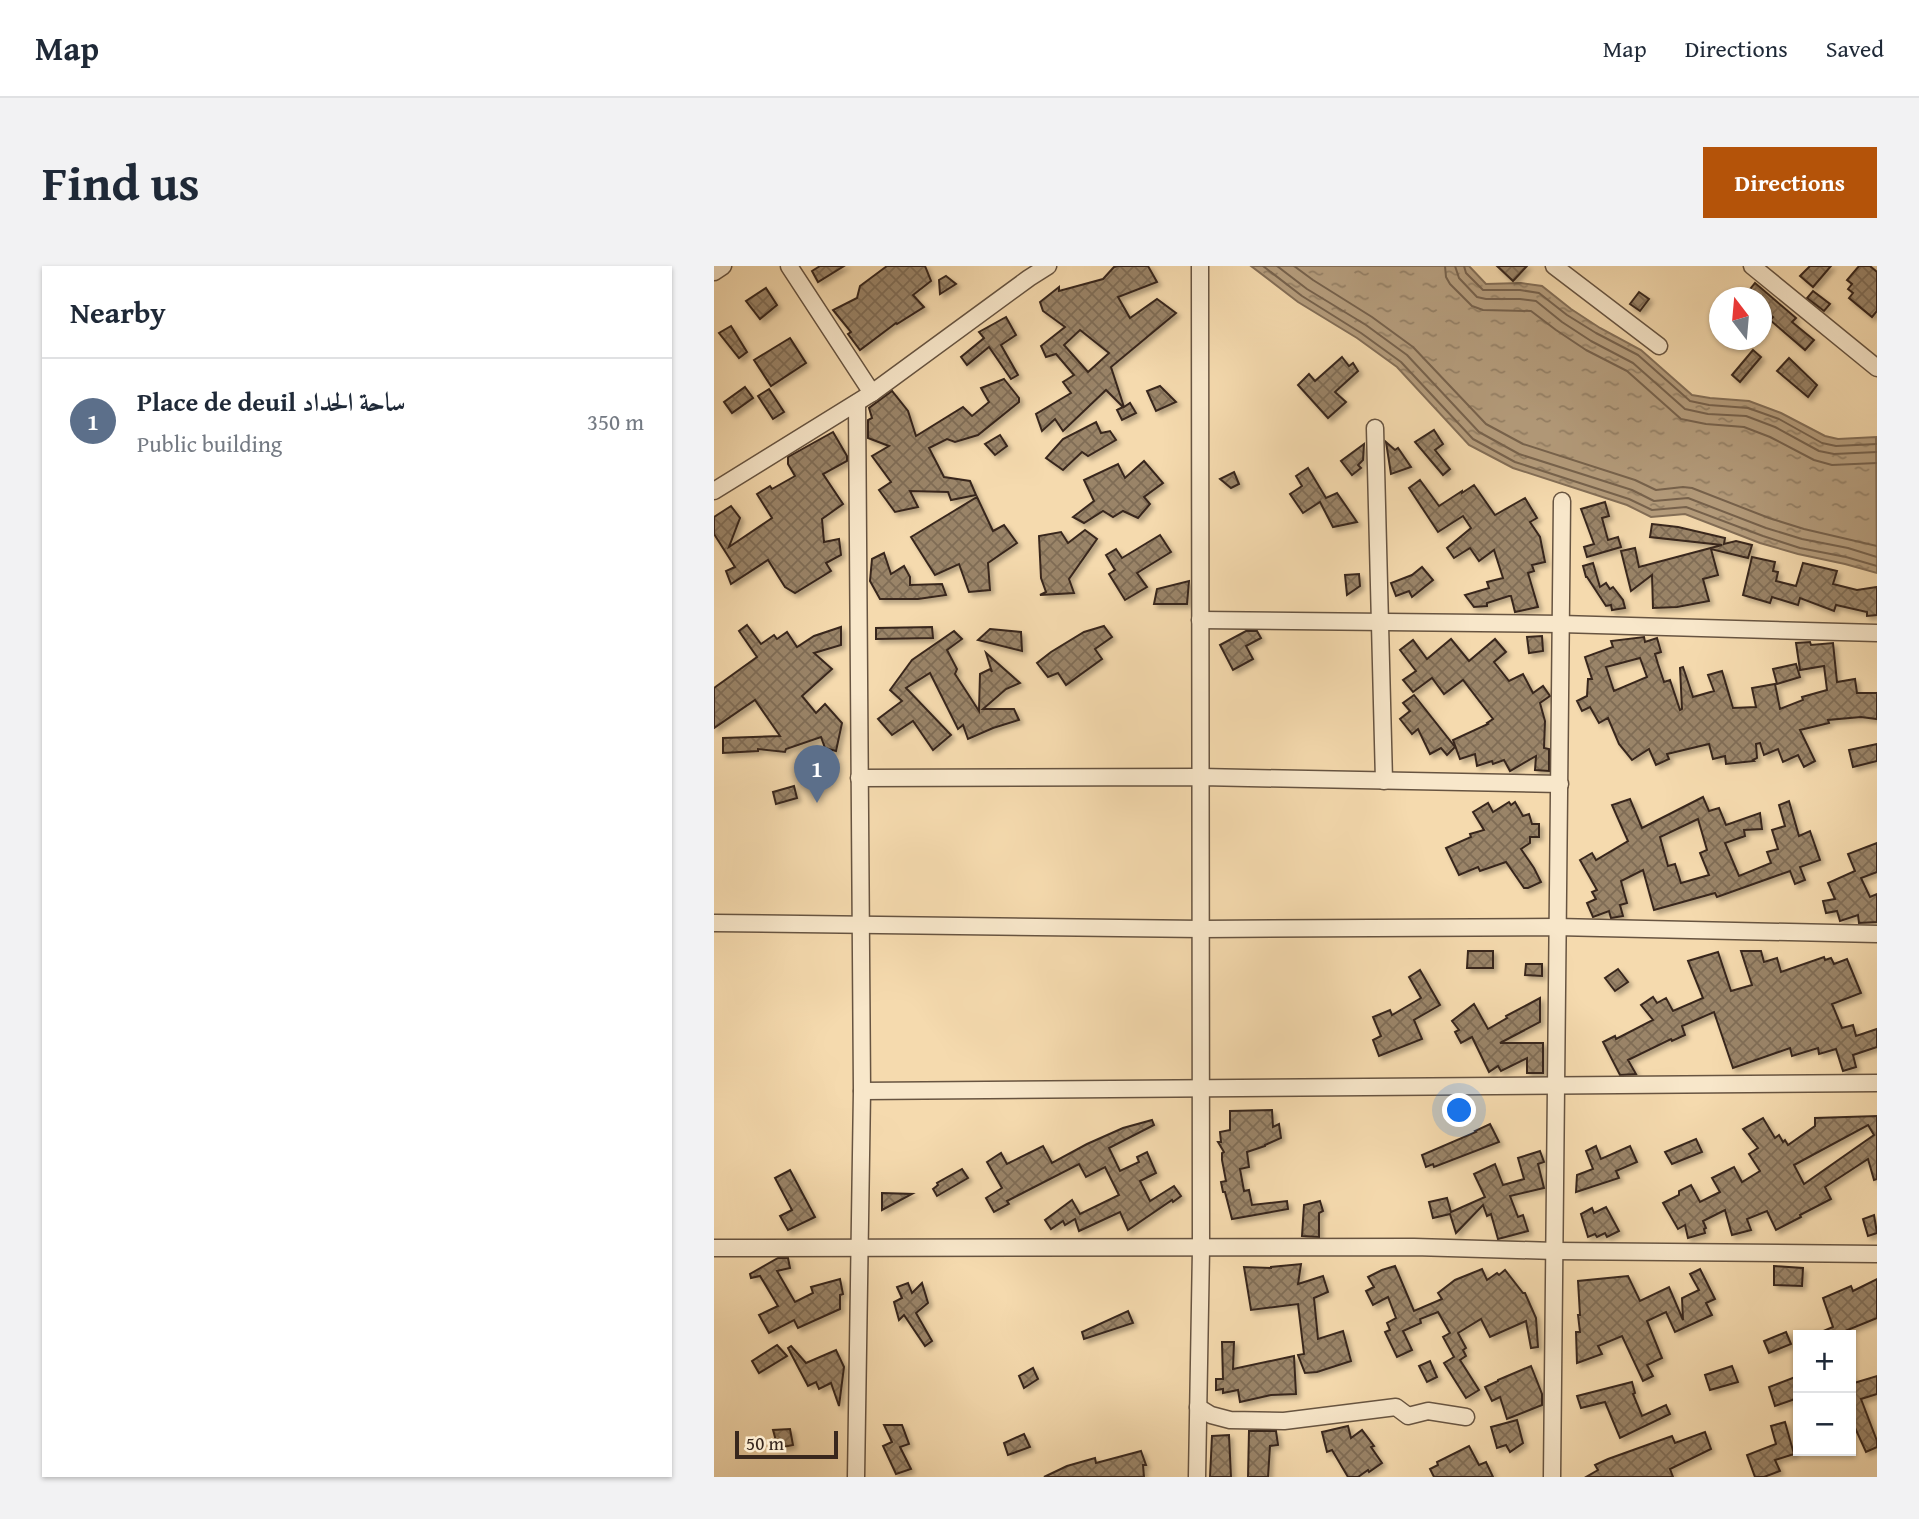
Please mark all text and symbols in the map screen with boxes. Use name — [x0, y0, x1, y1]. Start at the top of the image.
text: Map — [35, 24, 99, 72]
text: Map — [1603, 31, 1647, 66]
text: Directions — [1685, 31, 1788, 66]
text: Saved — [1826, 31, 1884, 66]
text: Find us — [42, 146, 200, 218]
button: Directions — [1703, 147, 1877, 218]
north arrow — [1709, 287, 1772, 350]
text: Nearby — [70, 290, 166, 334]
text: Place de deuil ساحة الحداد — [137, 382, 406, 421]
text: 1 — [87, 405, 99, 438]
text: 350 m — [587, 405, 644, 438]
text: Public building — [137, 427, 282, 460]
pin: 1 — [794, 745, 840, 803]
your location — [1442, 1093, 1476, 1127]
map controls — [1793, 1330, 1856, 1456]
button: + — [1793, 1330, 1856, 1393]
button: − — [1793, 1393, 1856, 1456]
scale bar — [735, 1428, 838, 1460]
text: 50 m — [746, 1429, 784, 1457]

